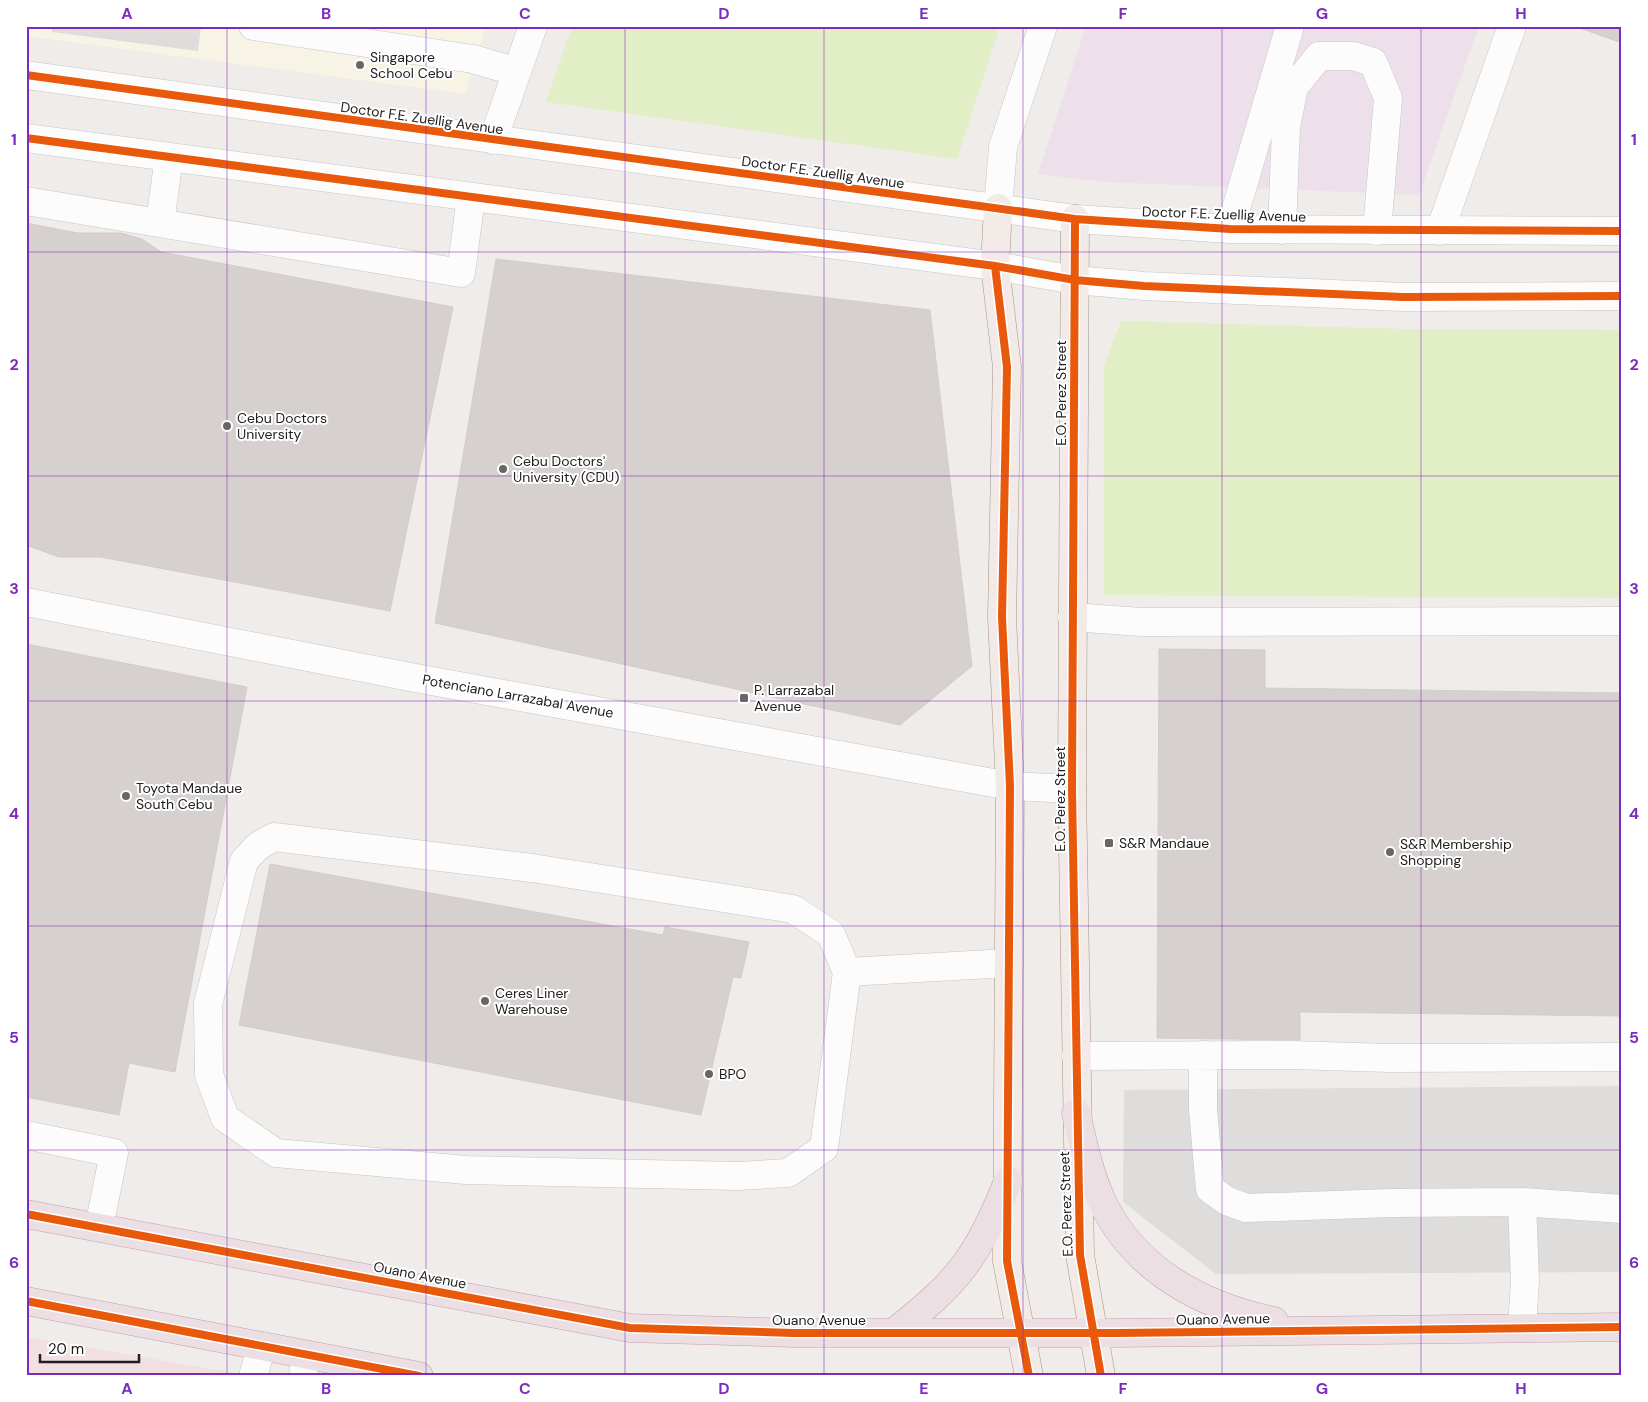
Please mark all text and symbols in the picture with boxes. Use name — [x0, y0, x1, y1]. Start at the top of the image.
text: A — [121, 3, 133, 24]
text: B — [321, 3, 331, 24]
text: C — [519, 3, 531, 24]
text: D — [718, 3, 730, 24]
text: E — [919, 3, 929, 24]
text: F — [1119, 3, 1128, 24]
text: G — [1316, 3, 1328, 24]
text: H — [1515, 3, 1527, 24]
place label: Singapore School Cebu — [370, 48, 452, 82]
marker: Singapore School Cebu — [354, 59, 366, 71]
street label: Doctor F.E. Zuellig Avenue — [339, 98, 505, 138]
text: 1 — [11, 129, 17, 150]
text: 1 — [1631, 129, 1637, 150]
street label: Doctor F.E. Zuellig Avenue — [740, 152, 906, 192]
street label: Doctor F.E. Zuellig Avenue — [1142, 202, 1306, 226]
street label: E.O. Perez Street — [1052, 340, 1070, 446]
text: 2 — [9, 354, 19, 375]
text: 2 — [1629, 354, 1639, 375]
place label: Cebu Doctors University — [237, 409, 327, 443]
marker: Cebu Doctors University — [221, 420, 233, 432]
place label: Cebu Doctors' University (CDU) — [513, 452, 619, 486]
marker: Cebu Doctors' University (CDU) — [497, 463, 509, 475]
text: 3 — [9, 578, 19, 599]
text: 3 — [1629, 578, 1639, 599]
street label: Potenciano Larrazabal Avenue — [421, 670, 615, 722]
place label: P. Larrazabal Avenue — [754, 681, 834, 715]
marker: P. Larrazabal Avenue — [738, 692, 750, 704]
street label: E.O. Perez Street — [1051, 746, 1069, 852]
place label: Toyota Mandaue South Cebu — [136, 779, 242, 813]
marker: Toyota Mandaue South Cebu — [120, 790, 132, 802]
text: 4 — [9, 803, 19, 824]
text: 4 — [1629, 803, 1639, 824]
place label: S&R Mandaue — [1119, 834, 1209, 852]
place label: S&R Membership Shopping — [1400, 835, 1512, 869]
marker: S&R Mandaue — [1103, 837, 1115, 849]
marker: S&R Membership Shopping — [1384, 846, 1396, 858]
place label: Ceres Liner Warehouse — [495, 984, 569, 1018]
marker: Ceres Liner Warehouse — [479, 995, 491, 1007]
text: 5 — [9, 1027, 19, 1048]
text: 5 — [1629, 1027, 1639, 1048]
place label: BPO — [719, 1065, 747, 1083]
marker: BPO — [703, 1068, 715, 1080]
street label: E.O. Perez Street — [1055, 1151, 1077, 1257]
text: 6 — [9, 1252, 19, 1273]
text: 6 — [1629, 1252, 1639, 1273]
street label: Ouano Avenue — [372, 1257, 468, 1293]
street label: Ouano Avenue — [1176, 1309, 1270, 1329]
street label: Ouano Avenue — [772, 1311, 866, 1329]
scale bar — [40, 1332, 139, 1364]
text: 20 m — [48, 1339, 84, 1359]
text: A — [121, 1378, 133, 1399]
text: B — [321, 1378, 331, 1399]
text: C — [519, 1378, 531, 1399]
text: D — [718, 1378, 730, 1399]
text: E — [919, 1378, 929, 1399]
text: F — [1119, 1378, 1128, 1399]
text: G — [1316, 1378, 1328, 1399]
text: H — [1515, 1378, 1527, 1399]

